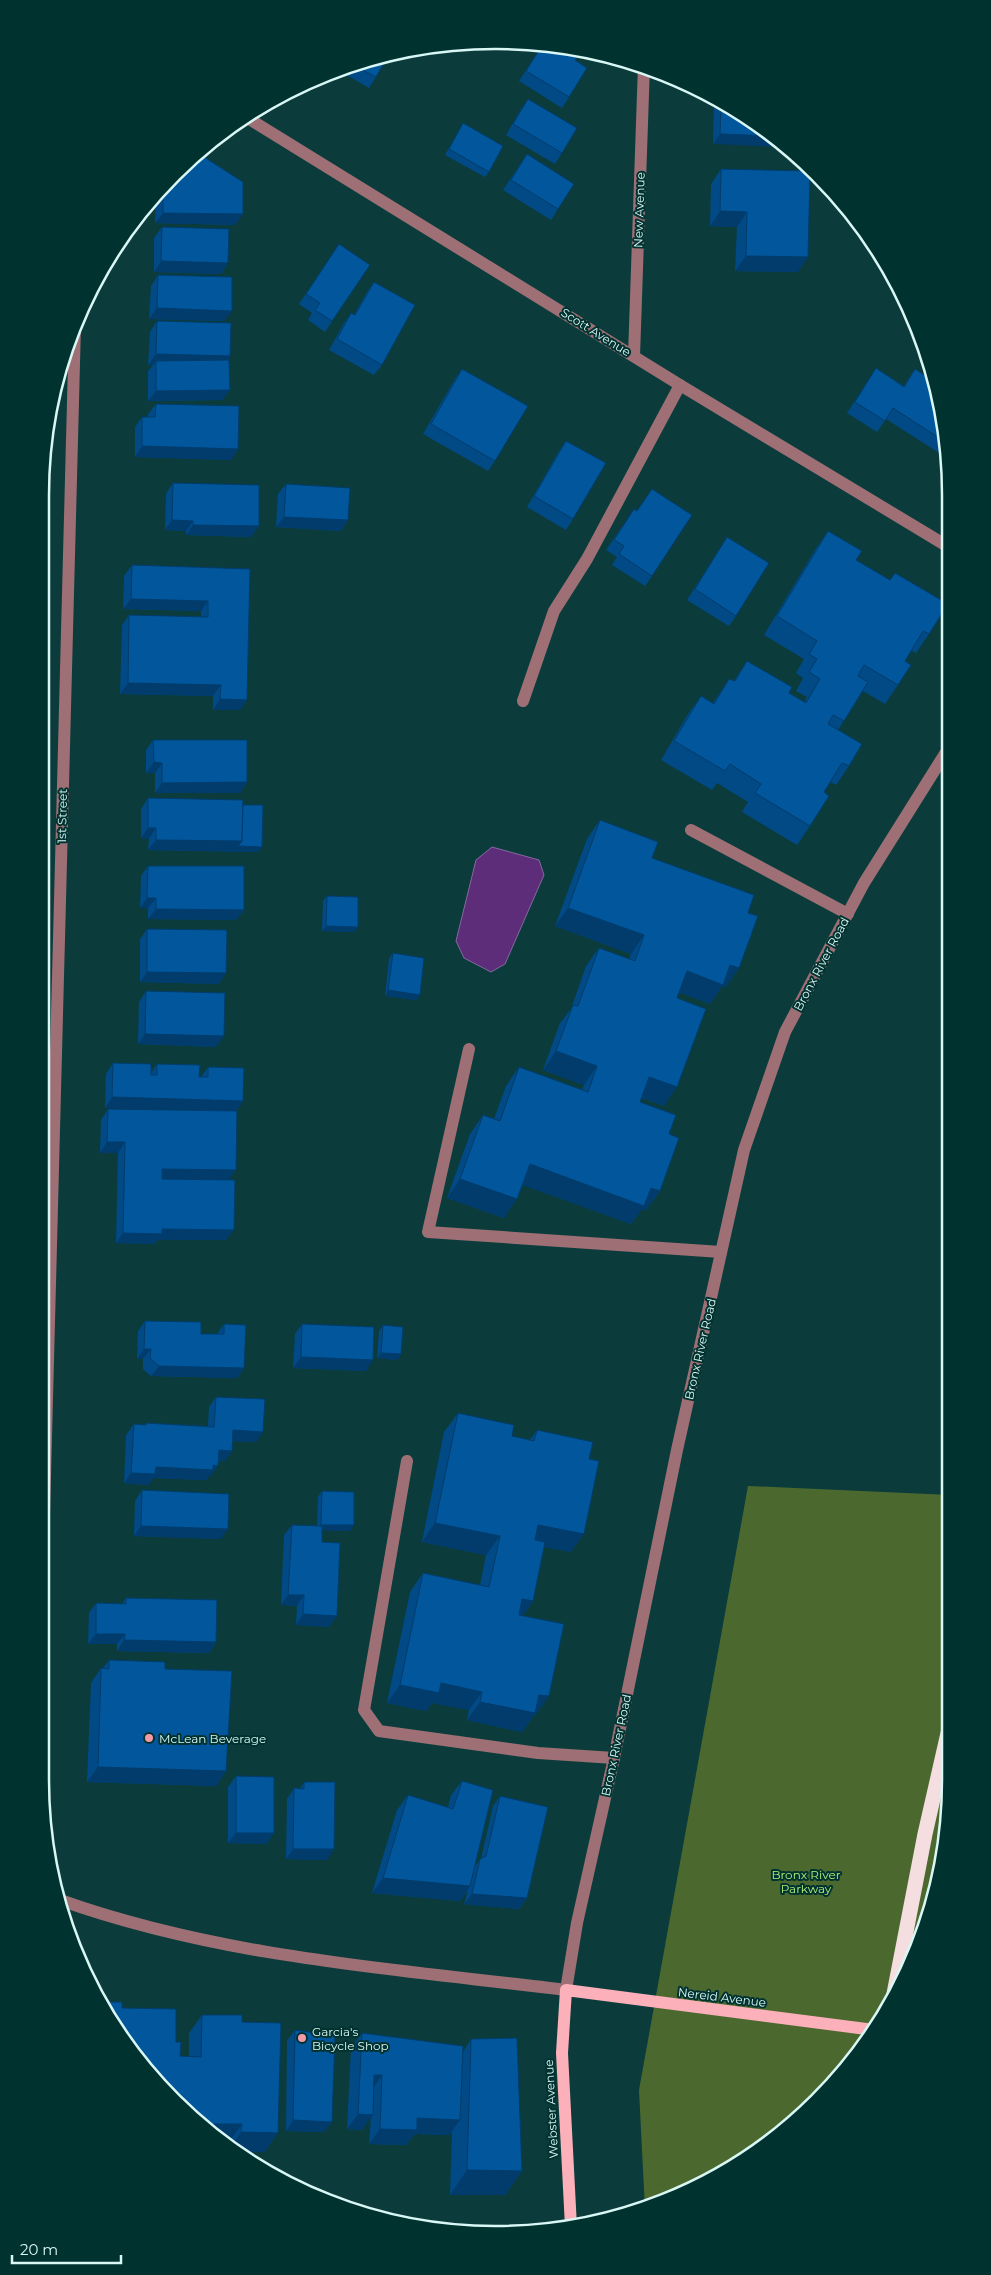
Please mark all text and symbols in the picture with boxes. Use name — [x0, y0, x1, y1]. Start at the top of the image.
street label: New Avenue — [630, 172, 648, 248]
street label: Scott Avenue — [558, 305, 634, 359]
street label: 1st Street — [54, 789, 70, 843]
street label: Bronx River Road — [790, 915, 852, 1013]
street label: Bronx River Road — [681, 1297, 719, 1401]
street label: Bronx River Road — [598, 1693, 634, 1797]
place label: McLean Beverage — [159, 1731, 266, 1746]
marker: McLean Beverage — [143, 1732, 155, 1744]
park label: Bronx River Parkway — [771, 1867, 841, 1896]
street label: Nereid Avenue — [677, 1984, 767, 2010]
place label: Garcia's Bicycle Shop — [312, 2024, 389, 2053]
marker: Garcia's Bicycle Shop — [296, 2032, 308, 2044]
street label: Webster Avenue — [541, 2059, 561, 2159]
scale bar — [12, 2232, 121, 2264]
text: 20 m — [20, 2240, 58, 2259]

